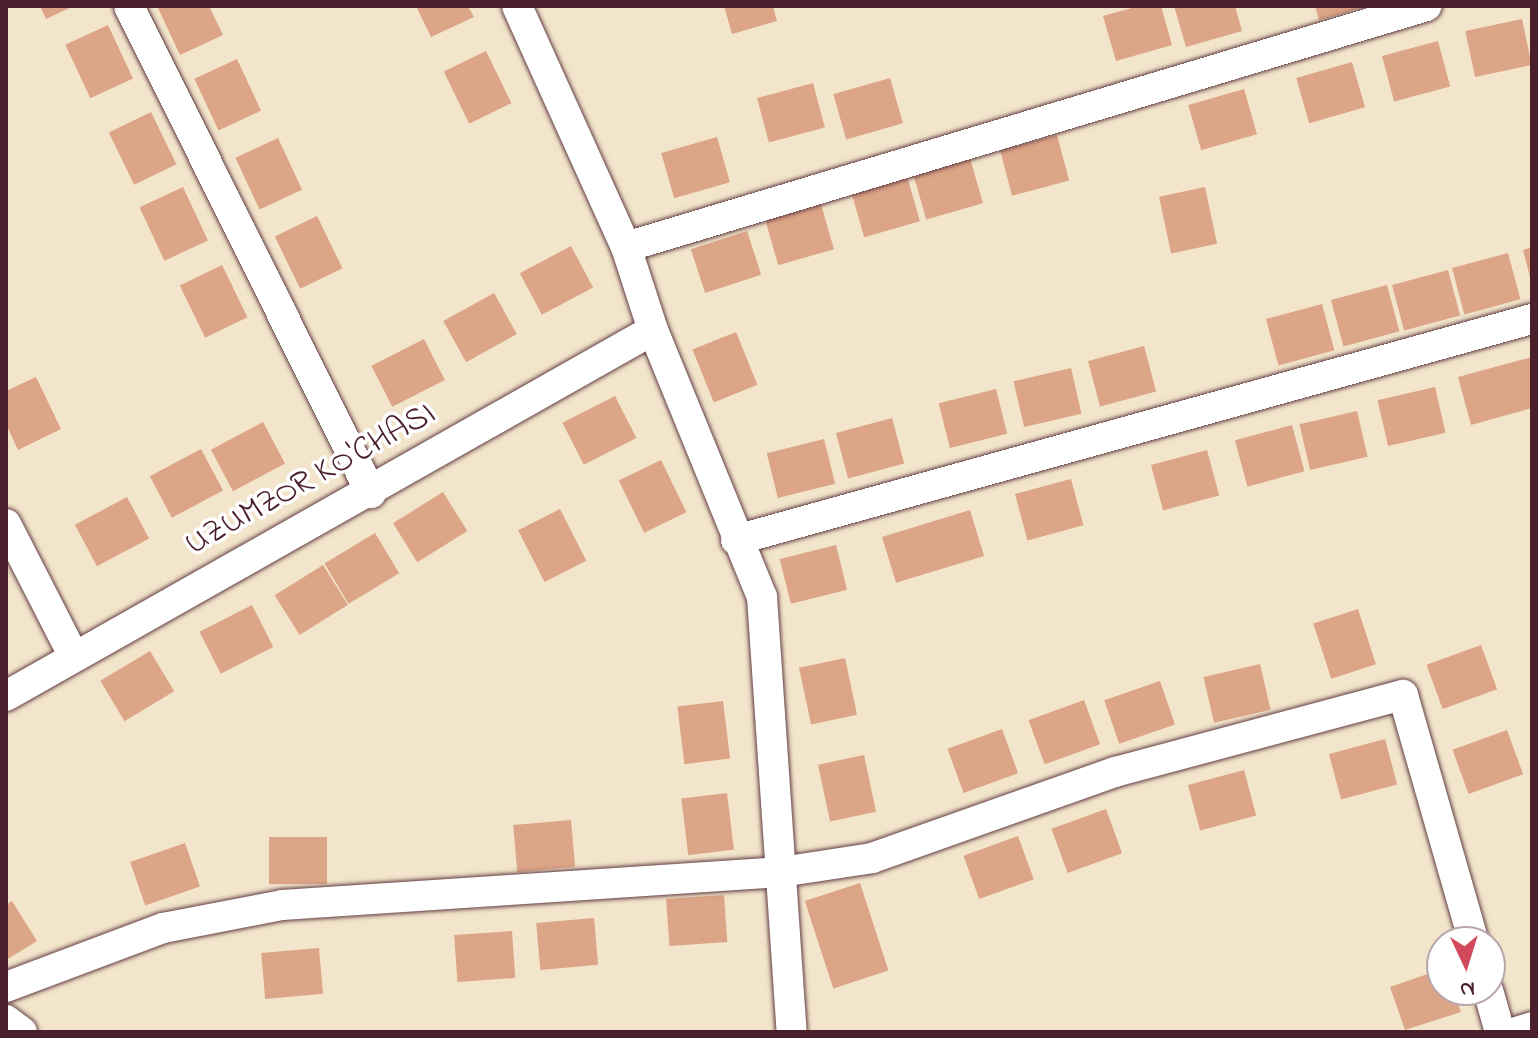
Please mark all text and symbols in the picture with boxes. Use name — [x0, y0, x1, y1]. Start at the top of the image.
street label: UZUMZOR KO'CHASI — [179, 394, 443, 566]
north arrow — [1426, 926, 1506, 1006]
text: N — [1459, 971, 1476, 1004]

